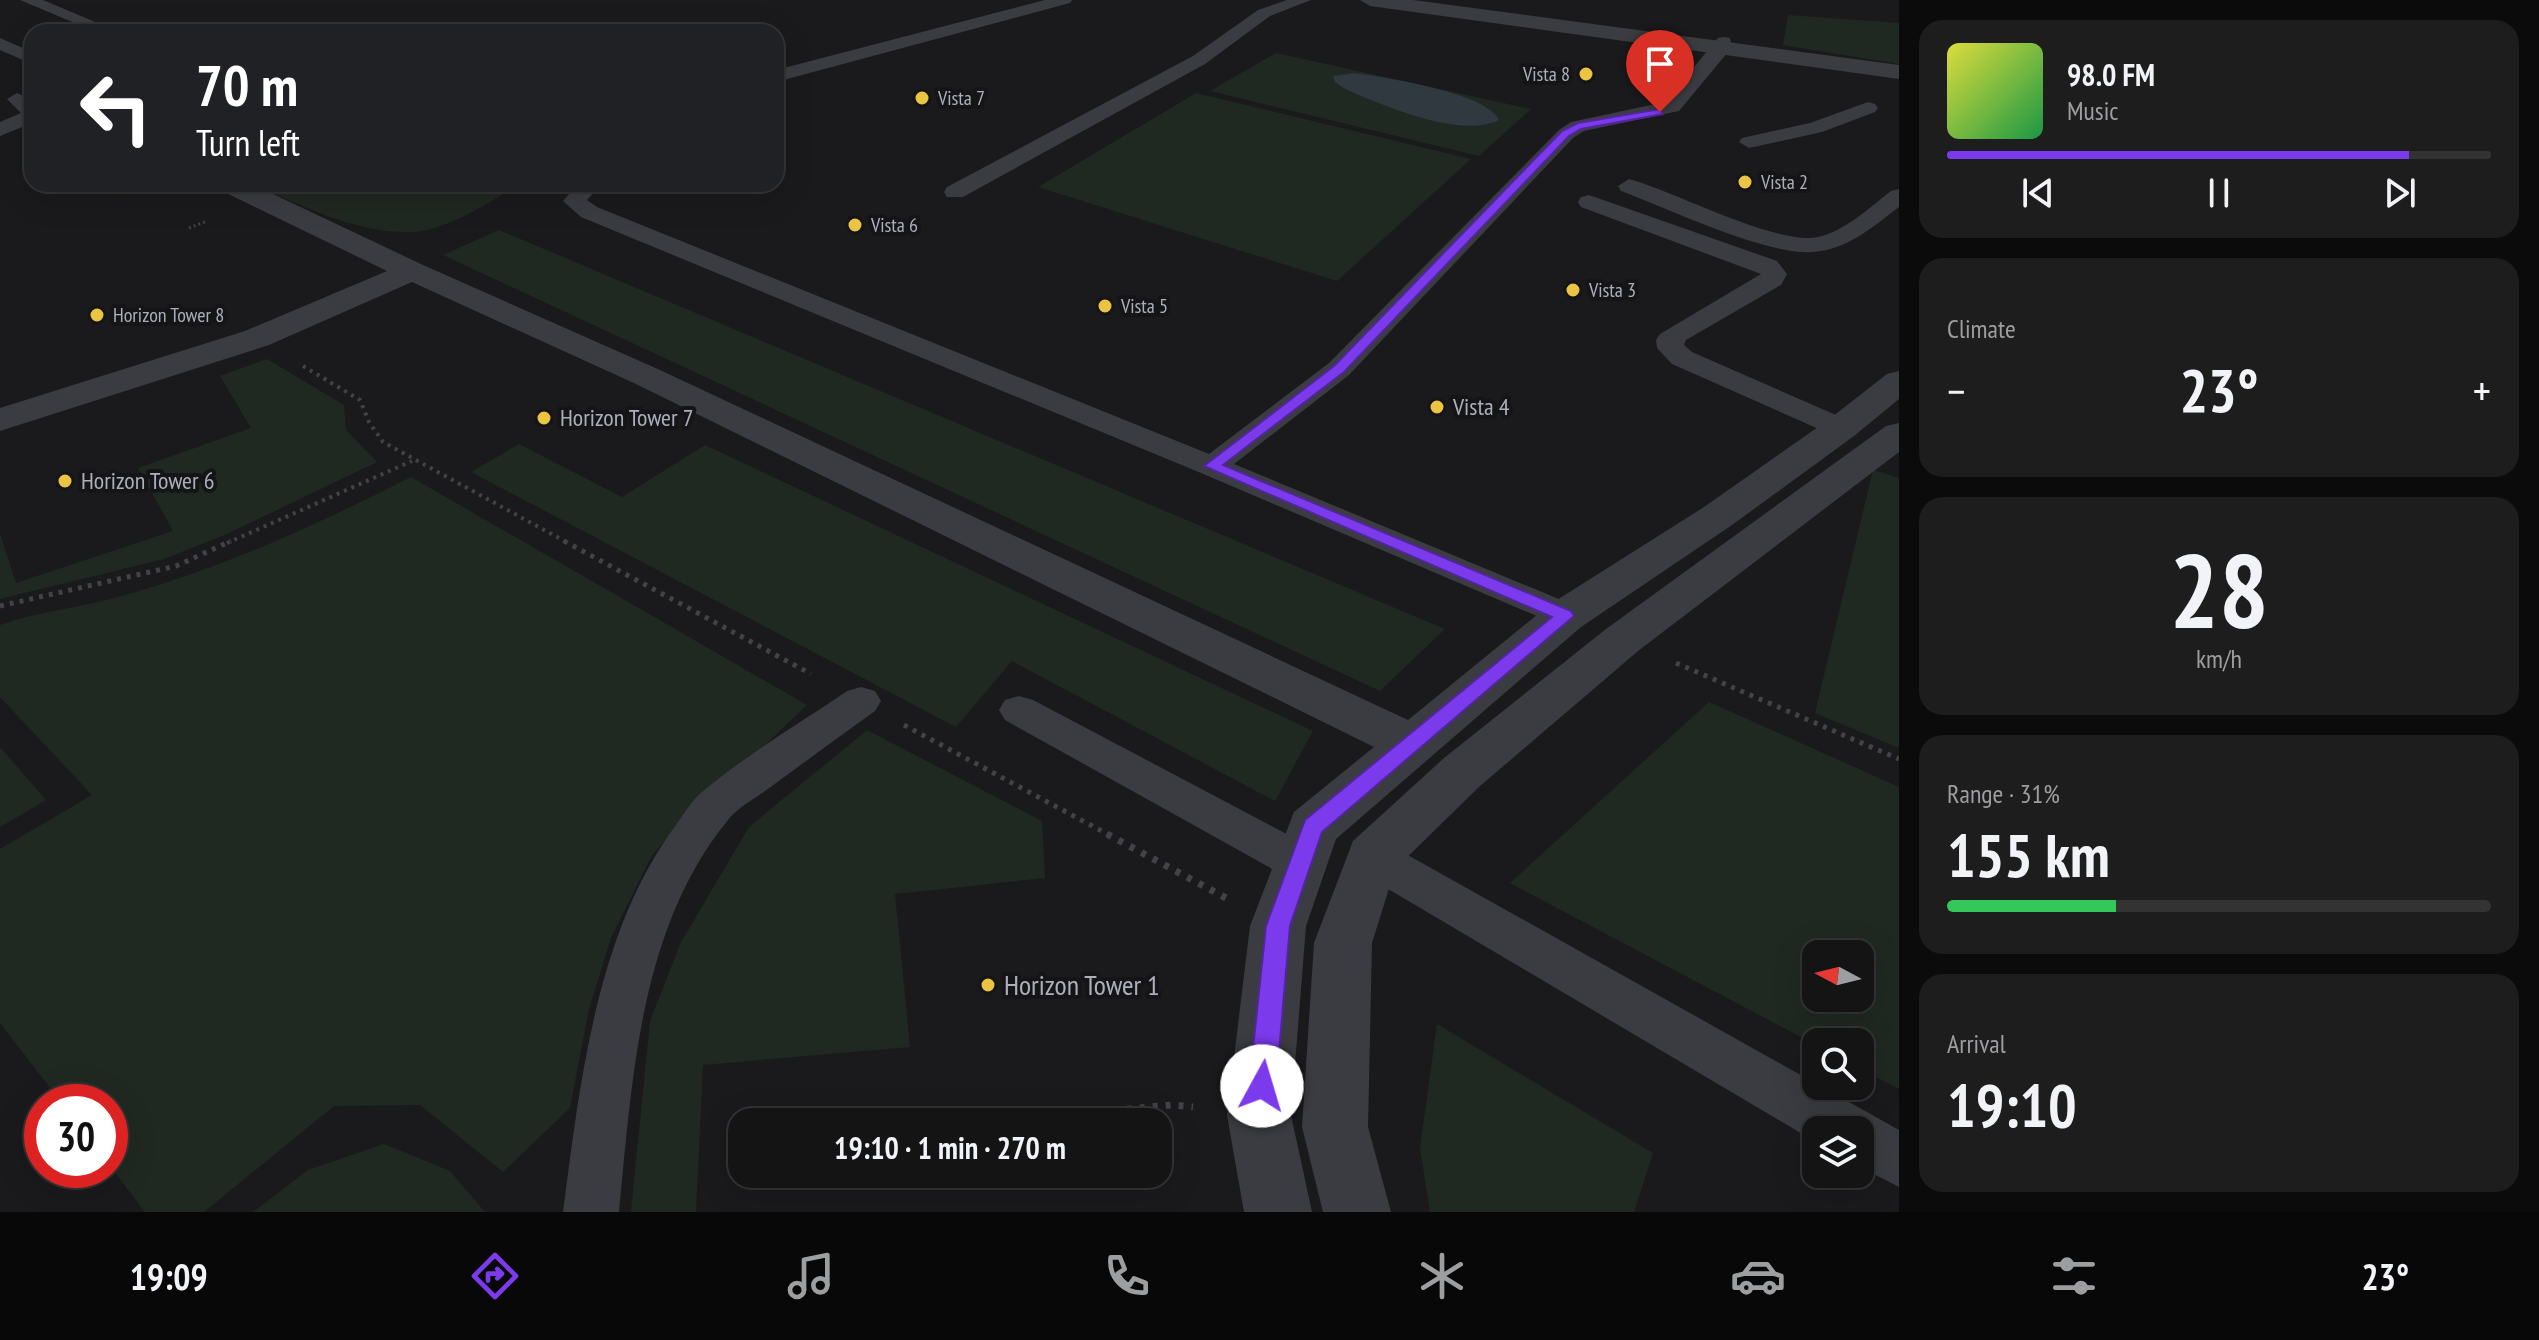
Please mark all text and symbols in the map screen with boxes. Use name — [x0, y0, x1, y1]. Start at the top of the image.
pin — [1626, 30, 1694, 112]
icon: arrive — [1638, 42, 1682, 86]
text: 70 m — [196, 49, 298, 121]
text: 98.0 FM — [2067, 55, 2155, 94]
icon: left — [64, 56, 168, 160]
place label: Vista 8 — [1522, 61, 1570, 87]
marker: Vista 8 — [1577, 65, 1595, 83]
place label: Vista 7 — [937, 85, 985, 111]
marker: Vista 7 — [913, 89, 931, 107]
text: Music — [2067, 94, 2119, 127]
text: Turn left — [196, 119, 300, 166]
place label: Vista 2 — [1760, 169, 1808, 195]
icon: previous — [2016, 171, 2060, 215]
icon: pause — [2197, 171, 2241, 215]
icon: next — [2378, 171, 2422, 215]
marker: Vista 2 — [1736, 173, 1754, 191]
place label: Vista 6 — [870, 212, 918, 238]
marker: Vista 6 — [846, 216, 864, 234]
place label: Vista 3 — [1588, 277, 1636, 303]
marker: Vista 3 — [1564, 281, 1582, 299]
place label: Vista 5 — [1120, 293, 1168, 319]
marker: Vista 5 — [1096, 297, 1114, 315]
place label: Horizon Tower 8 — [113, 302, 224, 328]
marker: Horizon Tower 8 — [88, 306, 106, 324]
text: Climate — [1947, 312, 2016, 345]
text: 23° — [2179, 351, 2259, 429]
text: − — [1947, 362, 1965, 419]
text: + — [2473, 362, 2491, 419]
place label: Vista 4 — [1452, 391, 1510, 422]
marker: Vista 4 — [1428, 398, 1446, 416]
place label: Horizon Tower 7 — [560, 402, 693, 433]
marker: Horizon Tower 7 — [535, 409, 553, 427]
place label: Horizon Tower 6 — [81, 465, 214, 496]
marker: Horizon Tower 6 — [56, 472, 74, 490]
text: 28 — [2169, 522, 2269, 657]
text: km/h — [2196, 642, 2242, 675]
text: Range · 31% — [1947, 777, 2060, 810]
text: 155 km — [1947, 816, 2110, 894]
north arrow — [1802, 940, 1874, 1012]
map controls — [1802, 940, 1874, 1188]
place label: Horizon Tower 1 — [1004, 966, 1160, 1003]
marker: Horizon Tower 1 — [979, 976, 997, 994]
text: Arrival — [1947, 1027, 2006, 1060]
button: search — [1802, 1028, 1874, 1100]
position arrow — [1220, 1044, 1304, 1128]
text: 19:10 — [1947, 1066, 2077, 1144]
speed limit sign: 30 — [24, 1084, 128, 1188]
button: layers — [1802, 1116, 1874, 1188]
text: 19:10 · 1 min · 270 m — [834, 1128, 1066, 1167]
icon: directions — [467, 1248, 523, 1304]
icon: music — [783, 1248, 839, 1304]
icon: phone — [1099, 1248, 1155, 1304]
icon: climate — [1414, 1248, 1470, 1304]
icon: car — [1730, 1248, 1786, 1304]
icon: filters — [2046, 1248, 2102, 1304]
text: 19:09 — [130, 1253, 208, 1300]
text: 23° — [2362, 1253, 2409, 1300]

